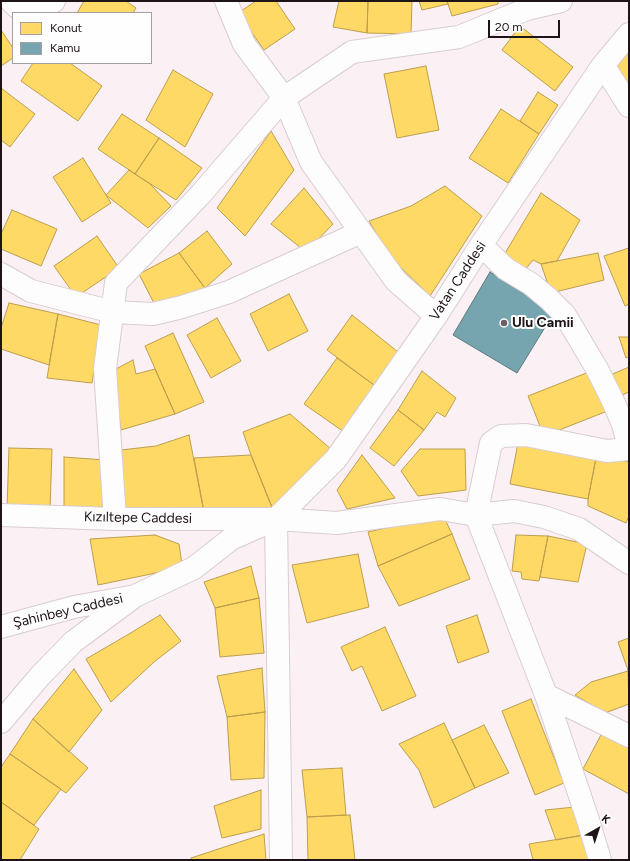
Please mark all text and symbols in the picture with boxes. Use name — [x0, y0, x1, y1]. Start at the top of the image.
legend — [12, 12, 152, 64]
scale bar — [490, 12, 562, 38]
text: 20 m — [495, 20, 523, 34]
text: Konut — [50, 21, 82, 35]
text: Kamu — [50, 41, 80, 55]
street label: Vatan Caddesi — [426, 238, 490, 324]
place label: Ulu Camii — [512, 315, 574, 331]
marker: Ulu Camii — [499, 318, 509, 328]
street label: Kızıltepe Caddesi — [84, 509, 192, 527]
street label: Şahinbey Caddesi — [11, 590, 125, 632]
north arrow — [578, 809, 618, 849]
text: K — [599, 812, 613, 827]

